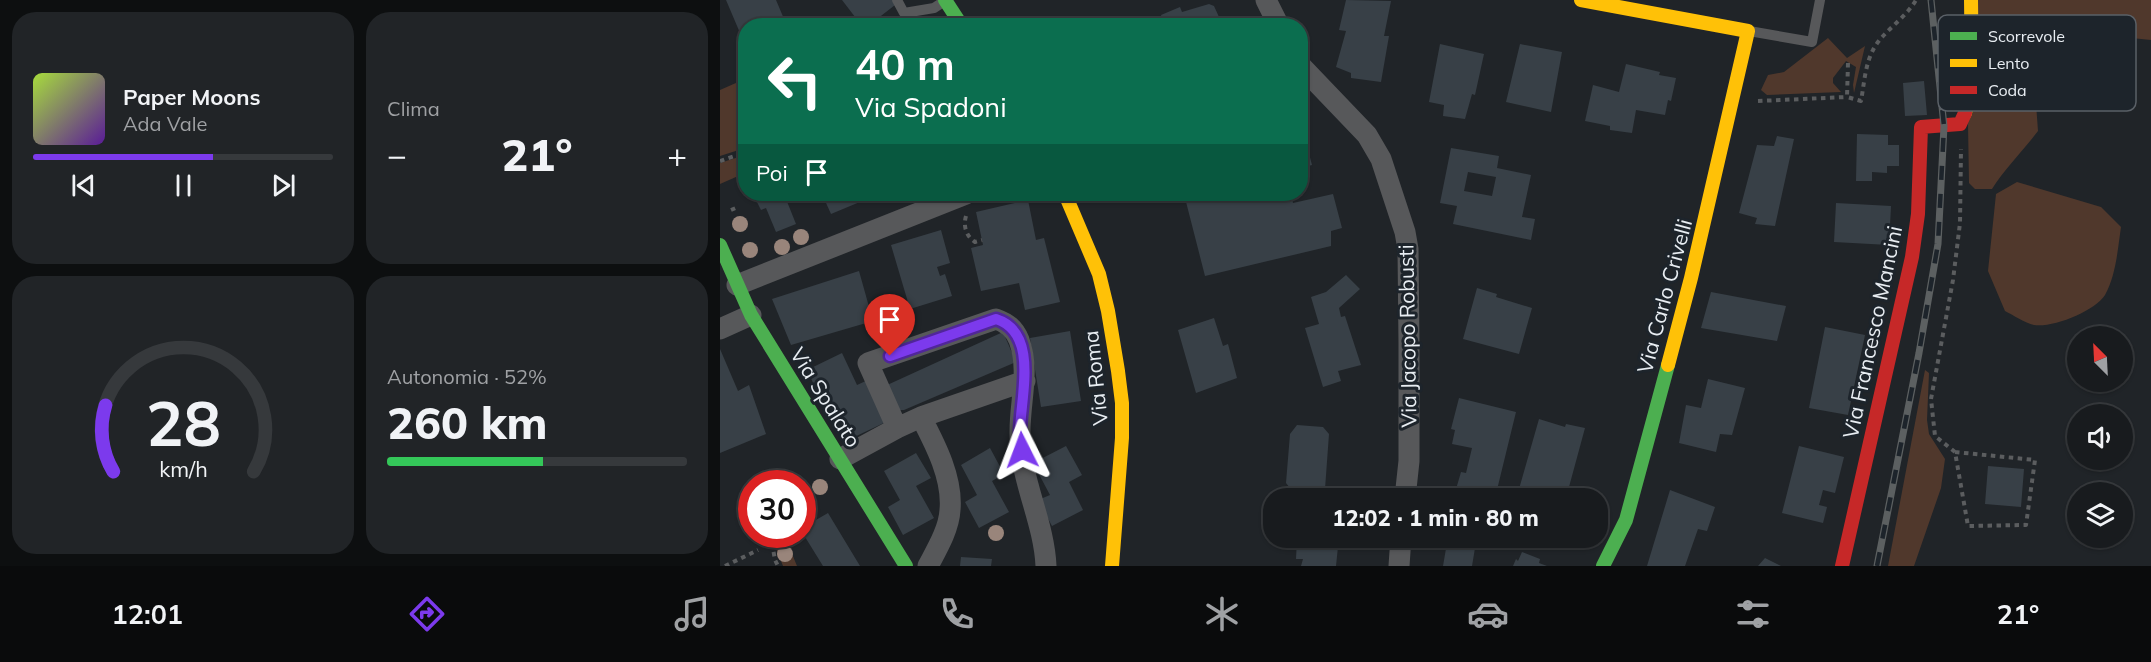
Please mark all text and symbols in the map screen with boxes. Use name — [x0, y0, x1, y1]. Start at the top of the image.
legend — [1938, 15, 2136, 111]
text: Scorrevole — [1988, 26, 2065, 46]
text: 40 m — [855, 38, 955, 91]
icon: left — [756, 42, 834, 120]
text: Lento — [1988, 53, 2029, 73]
text: Coda — [1988, 80, 2027, 100]
text: Paper Moons — [123, 83, 261, 111]
text: Via Spadoni — [855, 90, 1007, 124]
text: Clima — [387, 96, 440, 121]
text: Ada Vale — [123, 111, 207, 136]
text: 21° — [501, 126, 573, 182]
text: − — [387, 134, 407, 175]
text: + — [667, 134, 687, 175]
icon: arrive — [800, 156, 833, 189]
text: Poi — [756, 159, 788, 187]
icon: previous — [67, 169, 100, 202]
icon: pause — [167, 169, 200, 202]
icon: next — [267, 169, 300, 202]
street label: Via Carlo Crivelli — [1631, 216, 1697, 376]
street label: Via Francesco Mancini — [1837, 223, 1907, 441]
street label: Via Jacopo Robusti — [1392, 244, 1422, 428]
pin — [864, 294, 915, 356]
icon: arrive — [873, 303, 906, 336]
north arrow — [2067, 326, 2133, 392]
map controls — [2067, 326, 2133, 548]
street label: Via Roma — [1077, 329, 1113, 427]
street label: Via Spalato — [785, 342, 867, 452]
text: Autonomia · 52% — [387, 364, 547, 389]
text: 28 — [146, 383, 220, 462]
text: 260 km — [387, 394, 548, 450]
button: sound — [2067, 404, 2133, 470]
position arrow — [990, 418, 1054, 482]
text: km/h — [159, 455, 207, 482]
speed limit sign: 30 — [738, 470, 816, 548]
button: layers — [2067, 482, 2133, 548]
text: 12:02 · 1 min · 80 m — [1332, 504, 1539, 532]
icon: directions — [406, 593, 448, 635]
icon: music — [671, 593, 713, 635]
icon: phone — [936, 593, 978, 635]
icon: climate — [1201, 593, 1243, 635]
icon: car — [1467, 593, 1509, 635]
icon: filters — [1732, 593, 1774, 635]
text: 12:01 — [112, 597, 183, 631]
text: 21° — [1997, 597, 2039, 631]

